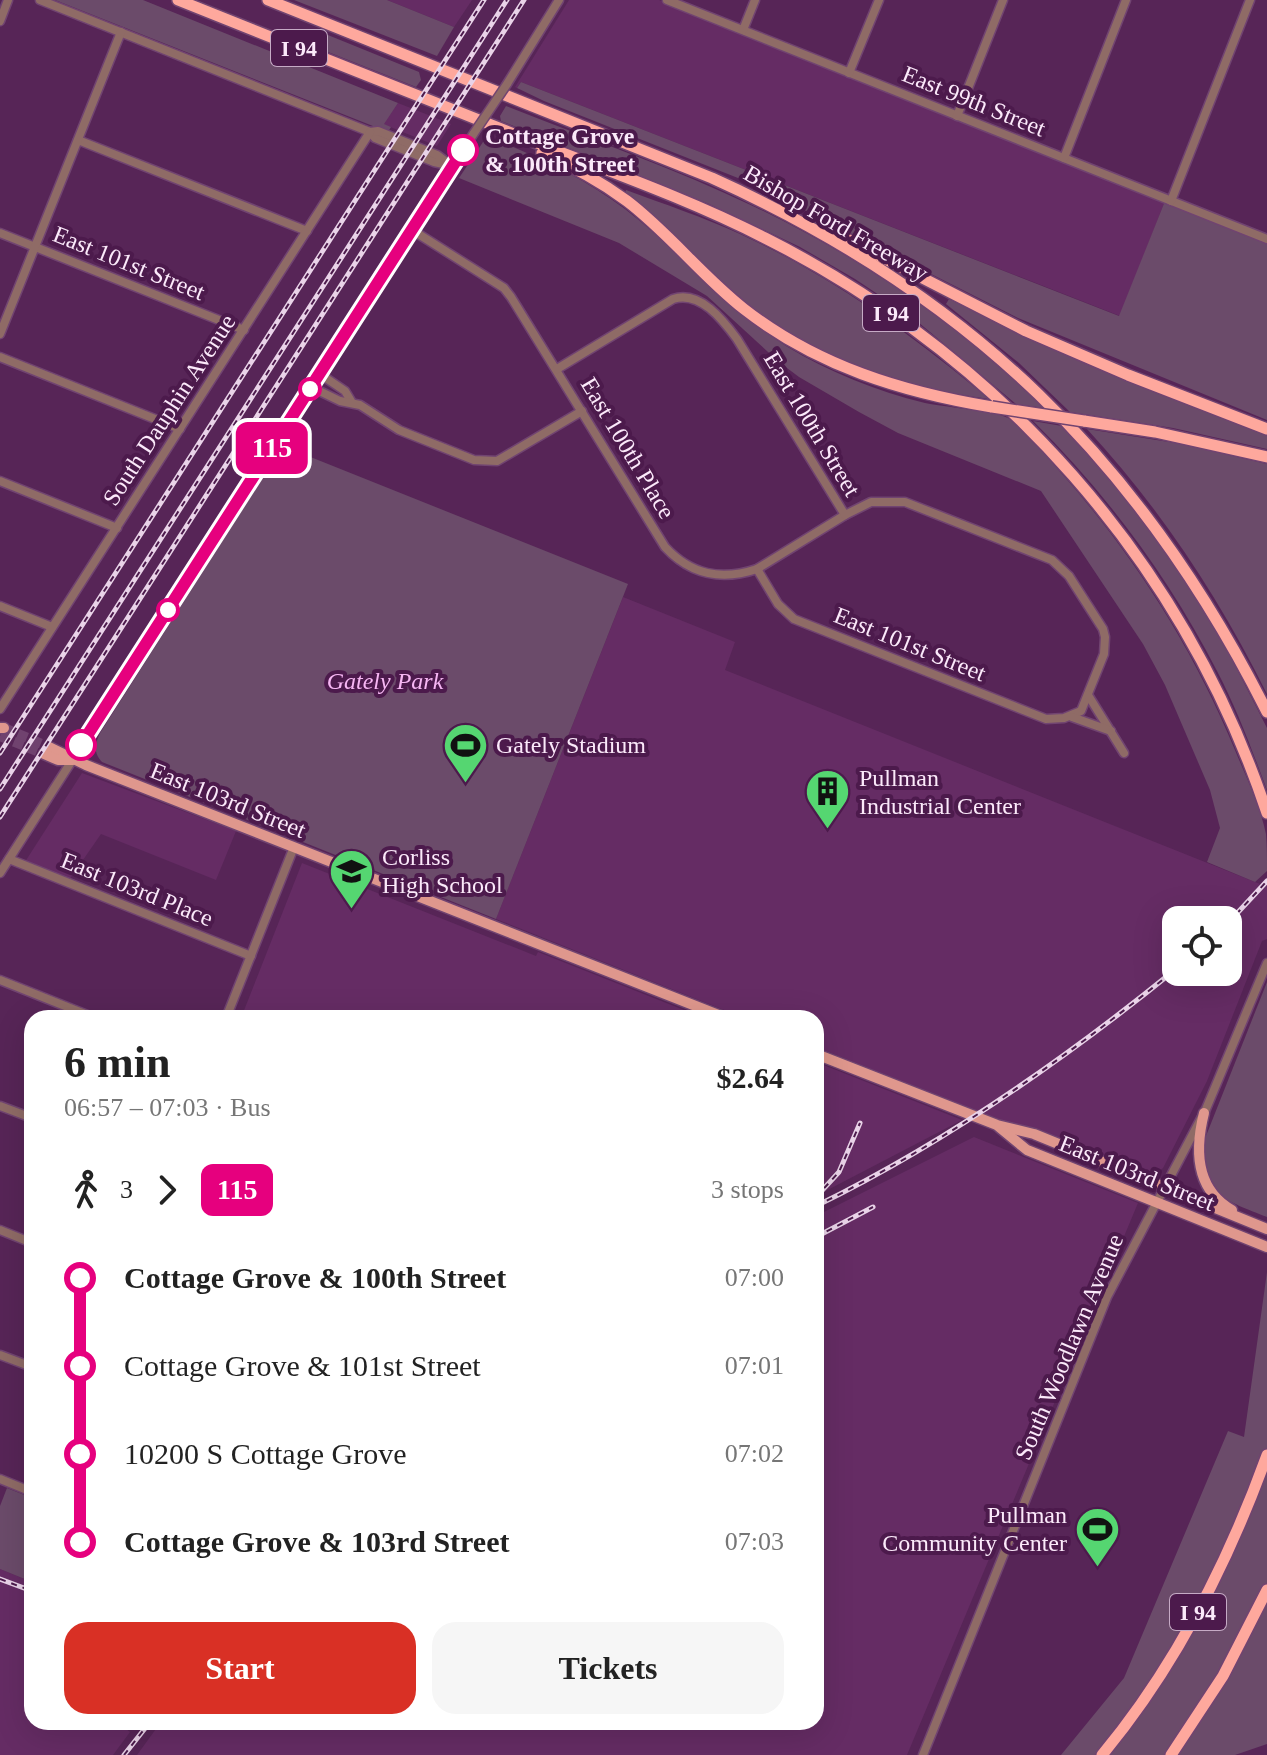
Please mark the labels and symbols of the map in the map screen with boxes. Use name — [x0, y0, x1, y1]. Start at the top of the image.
road number: I 94 — [271, 30, 327, 66]
street label: East 99th Street — [899, 60, 1050, 142]
place label: Cottage Grove & 100th Street — [485, 123, 635, 177]
marker: Cottage Grove & 100th Street — [448, 135, 478, 165]
street label: Bishop Ford Freeway — [739, 160, 933, 286]
street label: East 101st Street — [49, 221, 209, 305]
road number: I 94 — [863, 295, 919, 331]
street label: South Dauphin Avenue — [98, 310, 240, 510]
street label: East 100th Street — [759, 347, 866, 501]
street label: East 100th Place — [576, 373, 680, 523]
unlabelled marker — [299, 378, 321, 400]
line badge: 115 — [226, 422, 318, 474]
unlabelled marker — [157, 599, 179, 621]
street label: East 101st Street — [830, 602, 990, 686]
park label: Gately Park — [327, 668, 444, 694]
sports icon: Gately Stadium — [441, 721, 489, 784]
unlabelled marker — [66, 730, 96, 760]
place label: Gately Stadium — [496, 732, 646, 758]
street label: East 103rd Street — [146, 757, 310, 843]
place label: Pullman Industrial Center — [859, 765, 1021, 819]
building icon: Pullman Industrial Center — [804, 768, 852, 831]
place label: Corliss High School — [382, 844, 503, 898]
street label: East 103rd Place — [57, 847, 217, 931]
school or university icon: Corliss High School — [327, 847, 375, 910]
street label: East 103rd Street — [1055, 1130, 1219, 1216]
street label: South Woodlawn Avenue — [1010, 1230, 1128, 1464]
place label: Pullman Community Center — [882, 1502, 1067, 1556]
sports icon: Pullman Community Center — [1074, 1505, 1122, 1568]
road number: I 94 — [1170, 1594, 1226, 1630]

